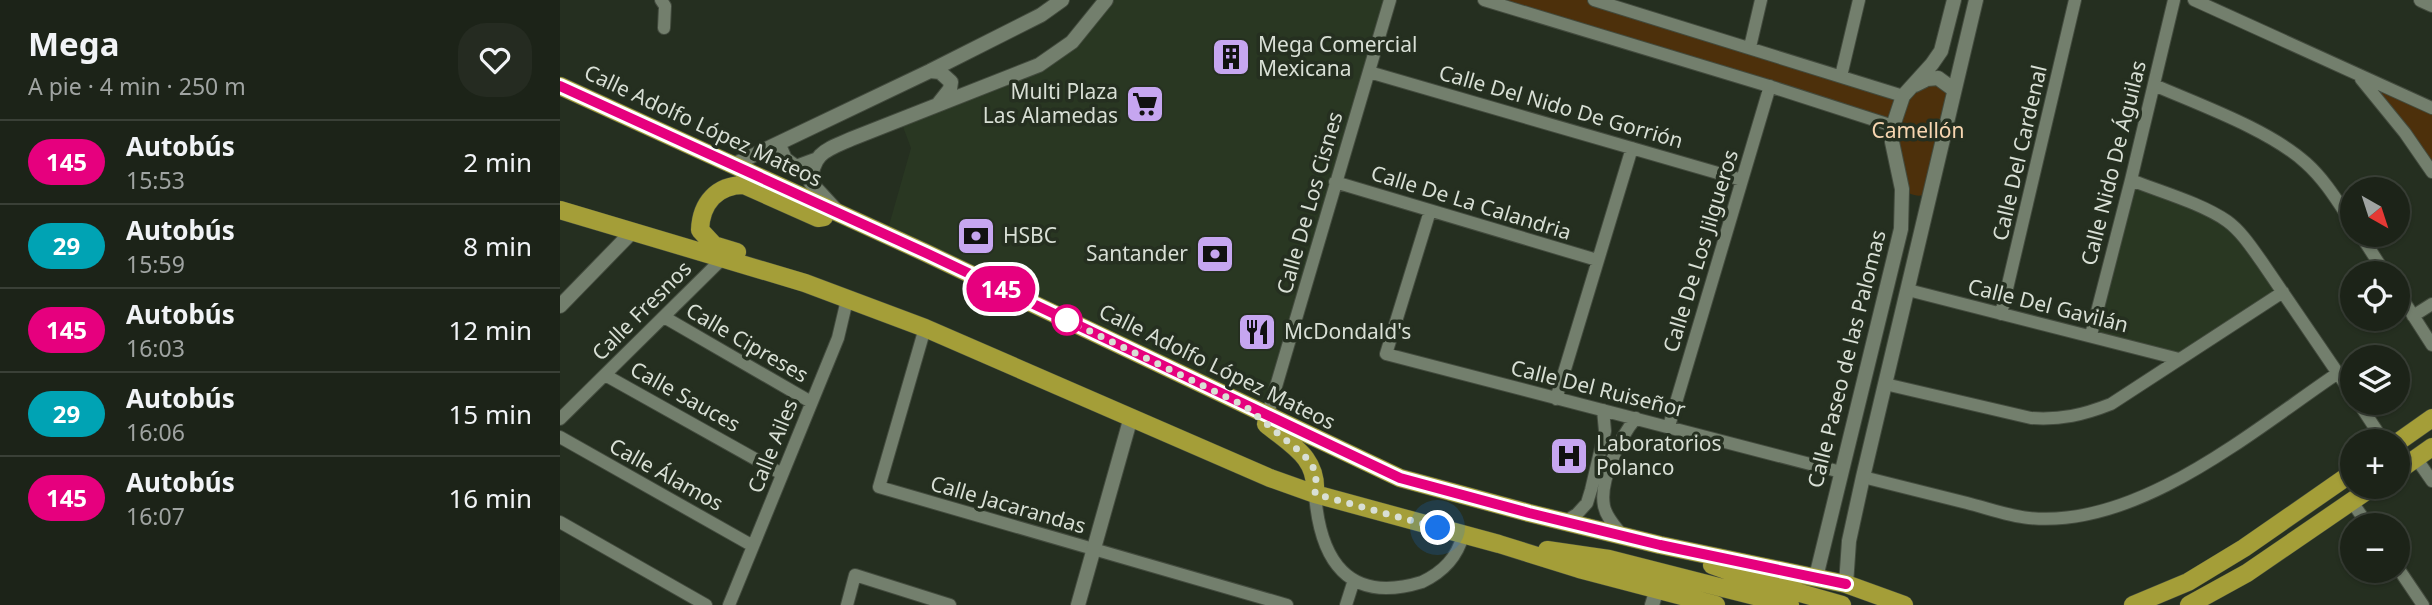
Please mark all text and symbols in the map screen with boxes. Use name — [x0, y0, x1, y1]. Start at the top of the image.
text: Mega — [28, 21, 119, 66]
button: heart — [458, 23, 532, 97]
place label: Mega Comercial Mexicana — [1258, 30, 1417, 82]
building icon: Mega Comercial Mexicana — [1210, 36, 1252, 78]
street label: Calle Nido De Águilas — [2074, 57, 2152, 268]
street label: Calle Adolfo López Mateos — [580, 58, 827, 193]
street label: Calle Del Nido De Gorrión — [1436, 58, 1687, 154]
street label: Calle Del Cardenal — [1985, 62, 2053, 243]
text: A pie · 4 min · 250 m — [28, 70, 246, 102]
place label: Multi Plaza Las Alamedas — [983, 77, 1118, 129]
supermarket icon: Multi Plaza Las Alamedas — [1124, 83, 1166, 125]
street label: Calle De Los Cisnes — [1270, 108, 1349, 297]
park label: Camellón — [1871, 116, 1965, 144]
text: Autobús — [126, 128, 235, 164]
text: 2 min — [463, 144, 532, 180]
text: 145 — [46, 145, 87, 178]
street label: Calle De Los Jilgueros — [1656, 146, 1744, 355]
street label: Calle De La Calandria — [1368, 158, 1575, 246]
text: 15:53 — [126, 164, 185, 196]
north arrow — [2340, 177, 2410, 247]
map controls — [2340, 177, 2410, 583]
text: Autobús — [126, 212, 235, 248]
bank icon: HSBC — [955, 215, 997, 257]
place label: HSBC — [1003, 221, 1057, 249]
street label: Calle Paseo de las Palomas — [1800, 227, 1892, 491]
text: 8 min — [463, 228, 532, 264]
text: 29 — [53, 229, 80, 262]
bank icon: Santander — [1194, 233, 1236, 275]
place label: Santander — [1086, 239, 1188, 267]
text: 15:59 — [126, 248, 185, 280]
street label: Calle Fresnos — [585, 254, 697, 366]
button: locate — [2340, 261, 2410, 331]
line badge: 145 — [961, 266, 1041, 312]
text: 145 — [980, 272, 1022, 305]
street label: Calle Del Gavilán — [1965, 272, 2131, 339]
text: Autobús — [126, 296, 235, 332]
street label: Calle Cipreses — [681, 296, 814, 388]
street label: Calle Adolfo López Mateos — [1095, 297, 1340, 436]
unlabelled marker — [1052, 305, 1082, 335]
restaurant icon: McDondald's — [1236, 311, 1278, 353]
text: 12 min — [448, 312, 532, 348]
text: 145 — [46, 313, 87, 346]
place label: McDondald's — [1284, 317, 1411, 345]
text: 16:03 — [126, 332, 185, 364]
button: layers — [2340, 345, 2410, 415]
street label: Calle Del Ruiseñor — [1508, 353, 1689, 423]
street label: Calle Sauces — [626, 354, 745, 438]
text: Autobús — [126, 380, 235, 416]
street label: Calle Ailes — [740, 394, 804, 497]
text: 15 min — [448, 396, 532, 432]
text: 29 — [53, 397, 80, 430]
text: 16:06 — [126, 416, 185, 448]
place label: Laboratorios Polanco — [1596, 429, 1722, 481]
button: + — [2340, 429, 2410, 499]
street label: Calle Álamos — [605, 431, 728, 517]
hospital icon: Laboratorios Polanco — [1548, 435, 1590, 477]
text: Autobús — [126, 464, 235, 500]
street label: Calle Jacarandas — [927, 468, 1089, 540]
text: 16 min — [448, 480, 532, 516]
text: 145 — [46, 481, 87, 514]
text: 16:07 — [126, 500, 185, 532]
your location — [1420, 510, 1455, 545]
button: − — [2340, 513, 2410, 583]

